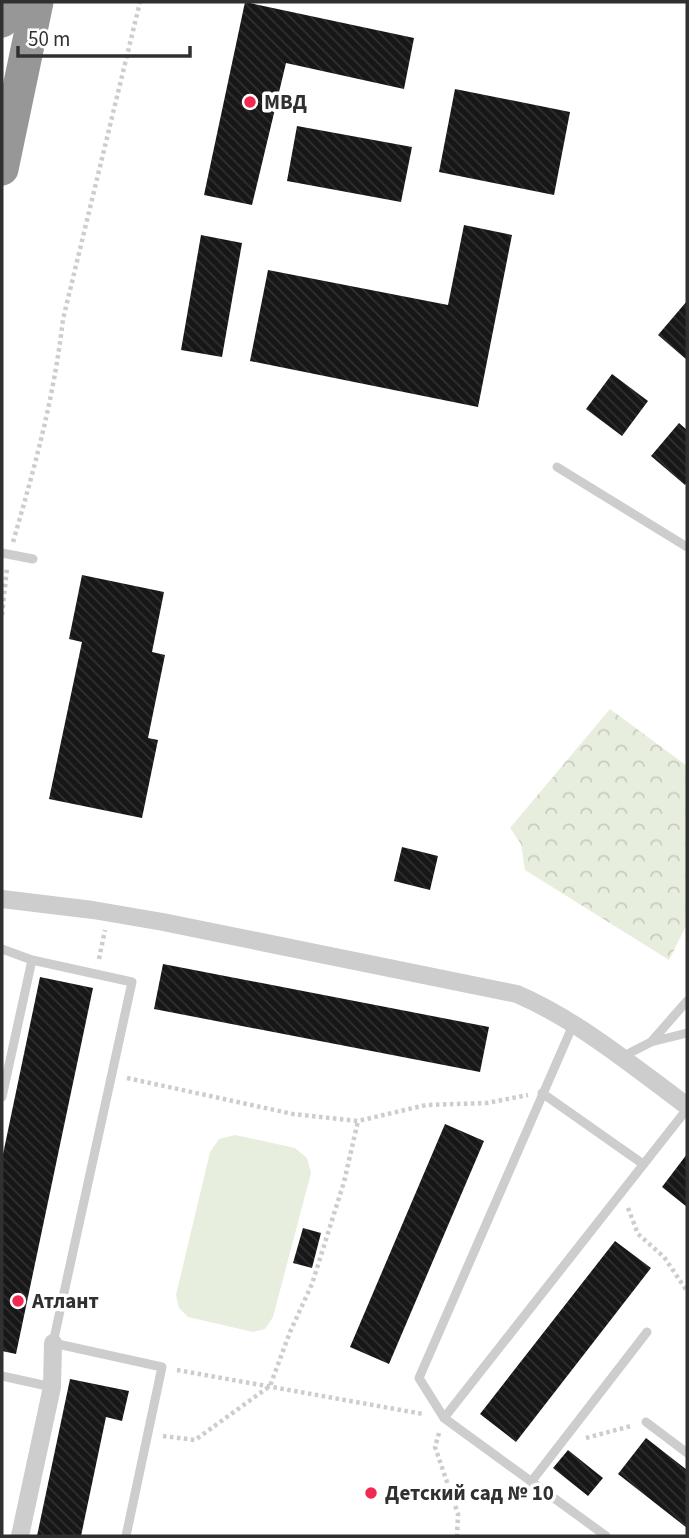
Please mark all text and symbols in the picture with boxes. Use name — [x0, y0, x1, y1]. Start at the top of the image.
scale bar — [18, 14, 189, 58]
text: 50 m — [28, 24, 70, 54]
place label: МВД — [264, 87, 307, 117]
marker: МВД — [242, 94, 258, 110]
place label: Атлант — [31, 1286, 99, 1316]
marker: Атлант — [10, 1293, 26, 1309]
place label: Детский сад № 10 — [385, 1478, 554, 1508]
marker: Детский сад № 10 — [363, 1485, 379, 1501]

